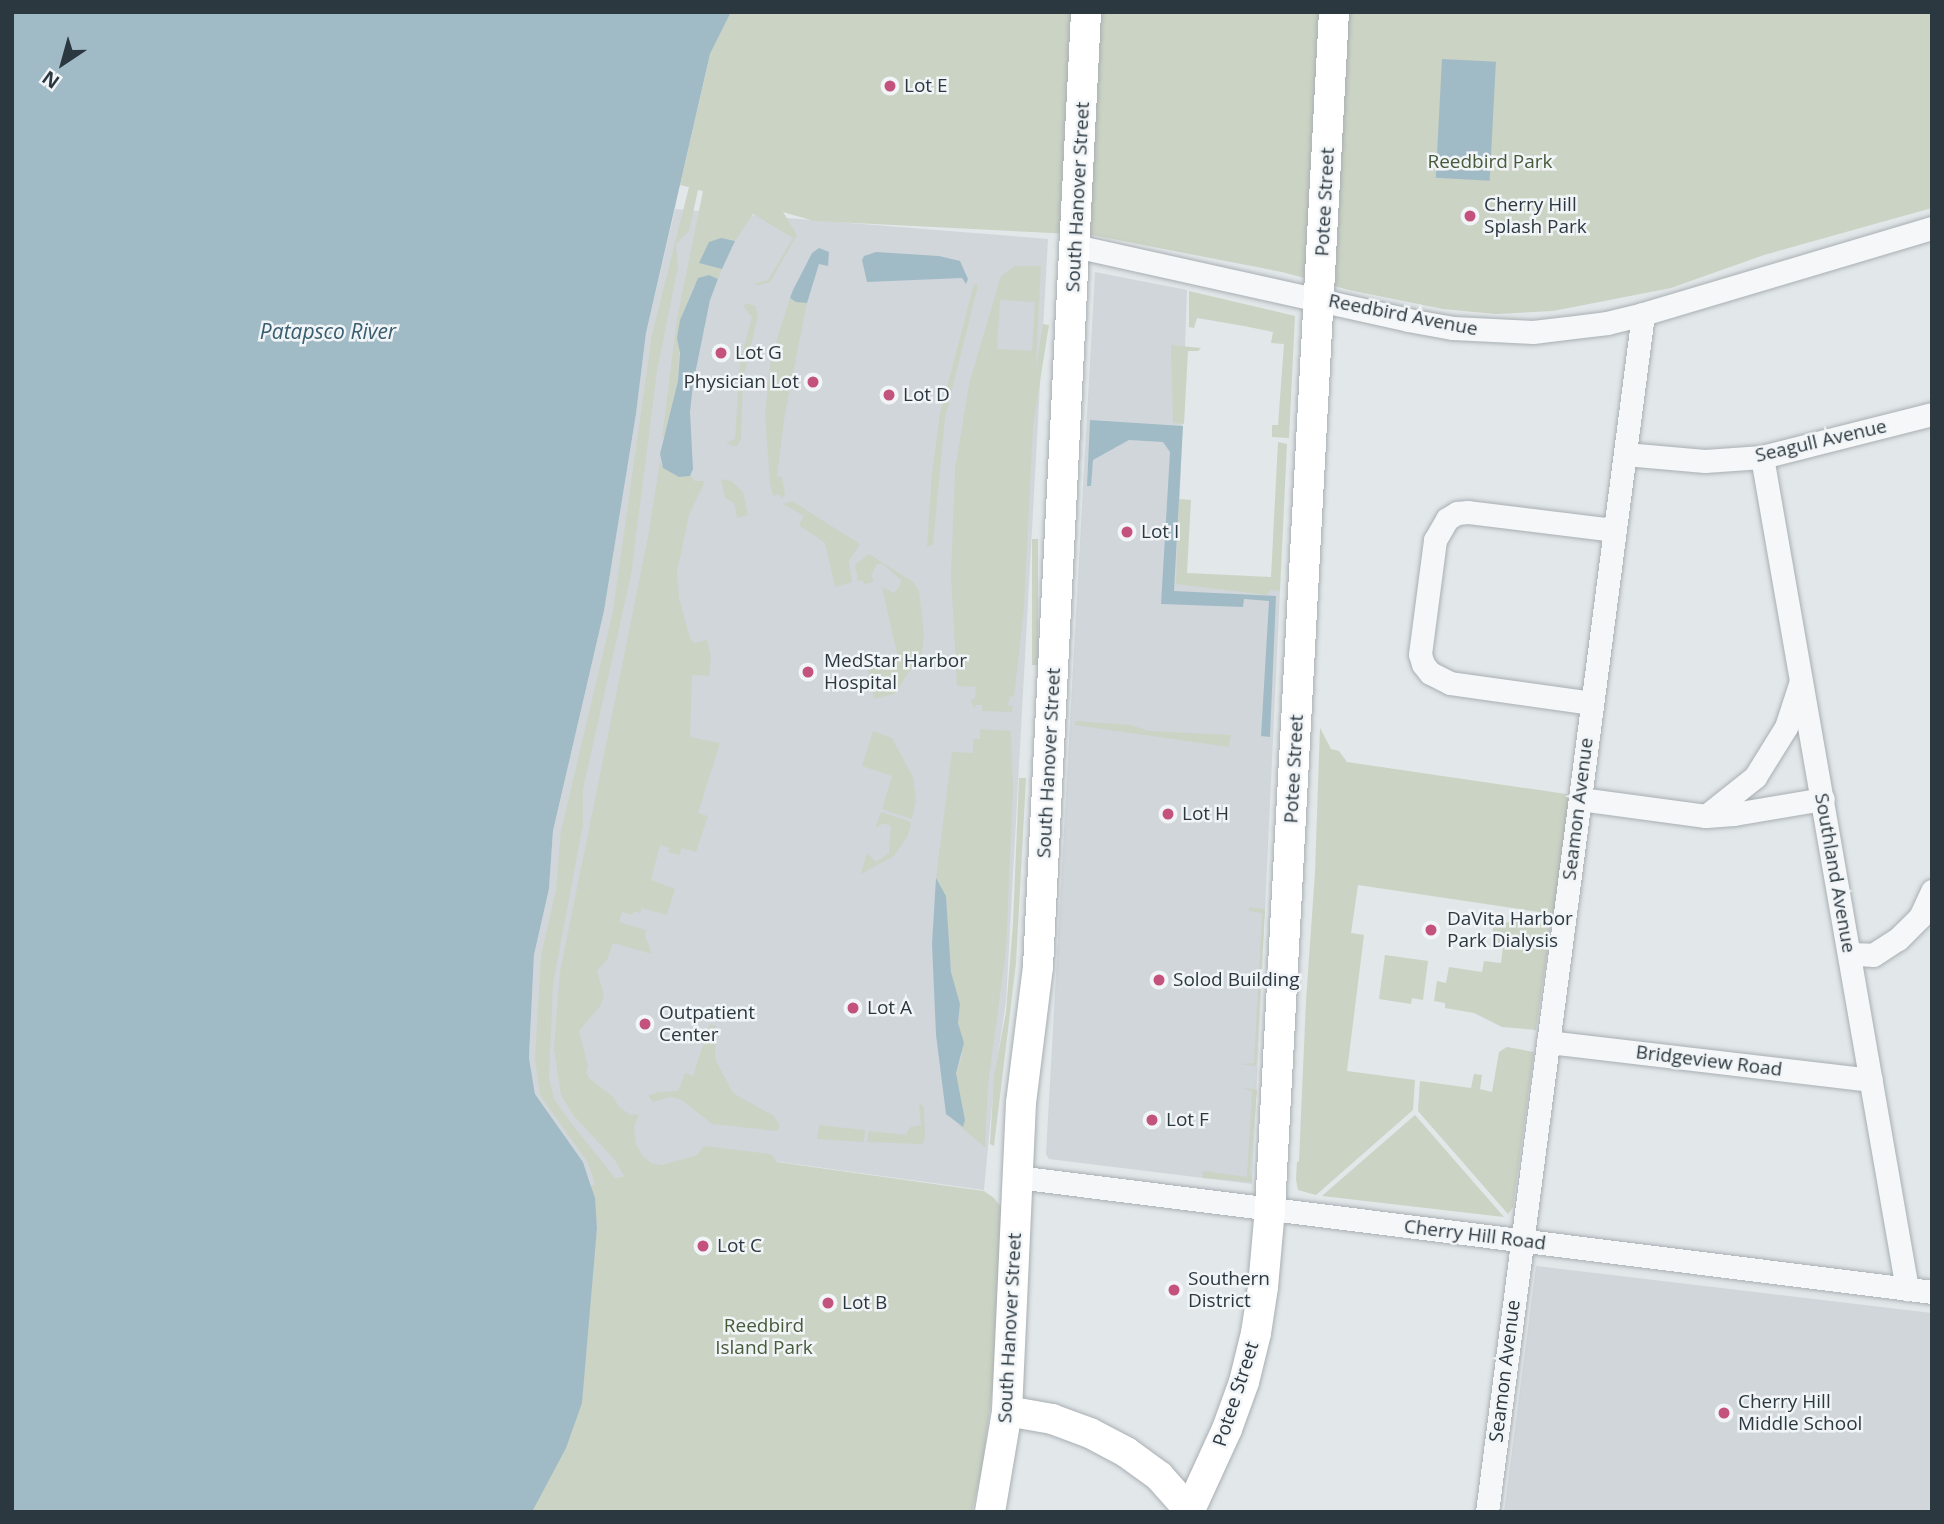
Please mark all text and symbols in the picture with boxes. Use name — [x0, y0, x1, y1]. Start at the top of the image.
north arrow — [28, 28, 98, 98]
text: N — [37, 65, 65, 95]
place label: Lot E — [904, 75, 948, 97]
marker: Lot E — [882, 78, 898, 94]
street label: South Hanover Street — [1062, 101, 1094, 293]
street label: Potee Street — [1311, 147, 1339, 257]
park label: Reedbird Park — [1427, 151, 1553, 173]
place label: Cherry Hill Splash Park — [1484, 194, 1587, 238]
marker: Cherry Hill Splash Park — [1462, 208, 1478, 224]
street label: Reedbird Avenue — [1326, 289, 1480, 341]
water label: Patapsco River — [260, 318, 396, 344]
place label: Lot G — [735, 342, 782, 364]
marker: Lot G — [713, 345, 729, 361]
place label: Physician Lot — [683, 371, 799, 393]
marker: Physician Lot — [805, 374, 821, 390]
place label: Lot D — [903, 384, 950, 406]
marker: Lot D — [881, 387, 897, 403]
street label: Seagull Avenue — [1753, 415, 1889, 467]
place label: Lot I — [1141, 521, 1179, 543]
marker: Lot I — [1119, 524, 1135, 540]
place label: MedStar Harbor Hospital — [824, 650, 967, 694]
marker: MedStar Harbor Hospital — [798, 662, 818, 682]
street label: South Hanover Street — [1033, 667, 1065, 859]
street label: Potee Street — [1280, 714, 1308, 824]
street label: Seamon Avenue — [1558, 736, 1598, 882]
street label: Southland Avenue — [1810, 791, 1860, 955]
place label: Lot H — [1182, 803, 1229, 825]
marker: Lot H — [1160, 806, 1176, 822]
place label: DaVita Harbor Park Dialysis — [1447, 908, 1573, 952]
marker: DaVita Harbor Park Dialysis — [1421, 920, 1441, 940]
place label: Solod Building — [1173, 969, 1300, 991]
marker: Solod Building — [1151, 972, 1167, 988]
place label: Lot A — [867, 997, 912, 1019]
marker: Lot A — [845, 1000, 861, 1016]
place label: Outpatient Center — [659, 1002, 755, 1046]
marker: Outpatient Center — [637, 1016, 653, 1032]
street label: Bridgeview Road — [1634, 1041, 1784, 1081]
place label: Lot F — [1166, 1109, 1209, 1131]
marker: Lot F — [1144, 1112, 1160, 1128]
street label: Cherry Hill Road — [1403, 1215, 1547, 1255]
street label: South Hanover Street — [994, 1232, 1026, 1424]
place label: Lot C — [717, 1235, 762, 1257]
marker: Lot C — [695, 1238, 711, 1254]
place label: Southern District — [1188, 1268, 1270, 1312]
marker: Southern District — [1166, 1282, 1182, 1298]
place label: Lot B — [842, 1292, 887, 1314]
marker: Lot B — [820, 1295, 836, 1311]
street label: Seamon Avenue — [1485, 1298, 1525, 1444]
park label: Reedbird Island Park — [715, 1315, 813, 1359]
street label: Potee Street — [1208, 1339, 1264, 1449]
place label: Cherry Hill Middle School — [1738, 1391, 1862, 1435]
marker: Cherry Hill Middle School — [1716, 1405, 1732, 1421]

